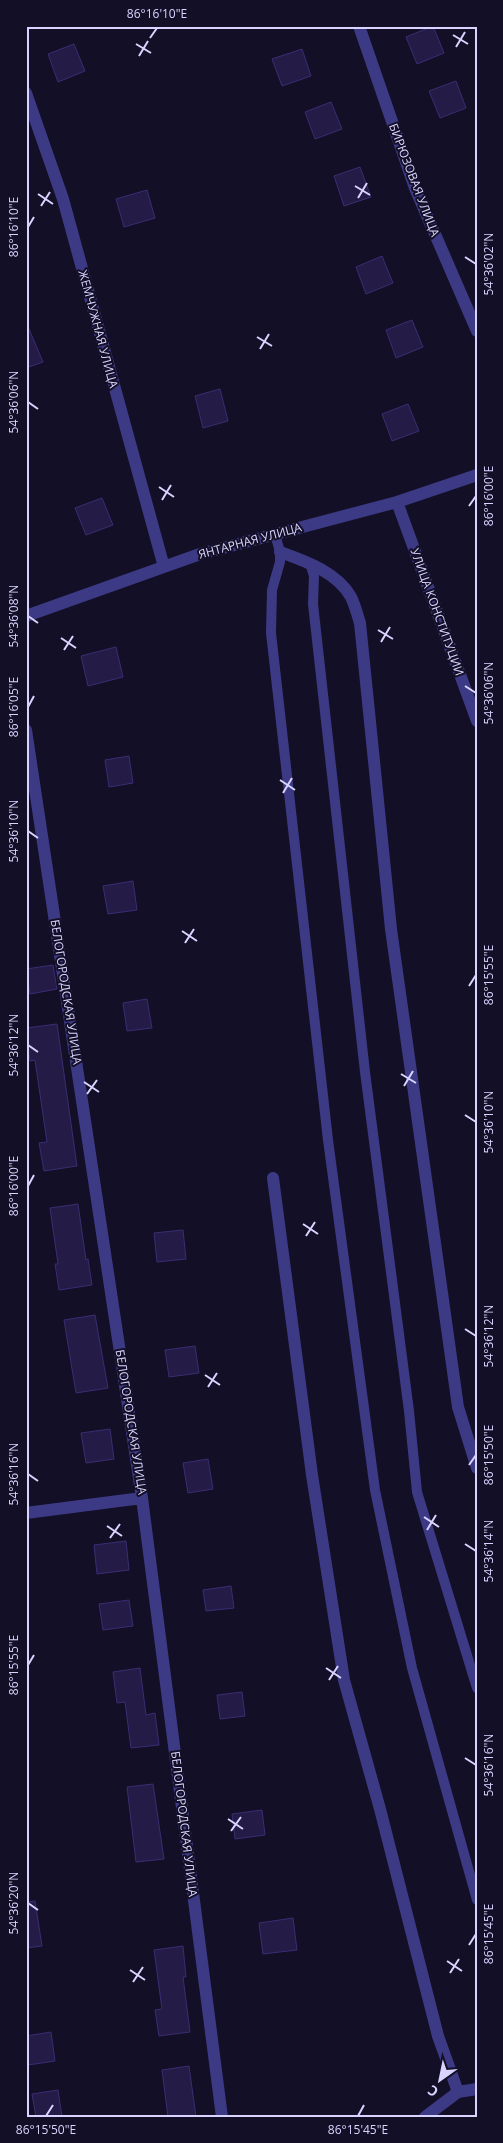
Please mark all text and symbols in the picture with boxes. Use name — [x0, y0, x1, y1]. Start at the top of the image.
text: 86°16'10"E — [127, 5, 187, 22]
street label: БИРЮЗОВАЯ УЛИЦА — [385, 121, 444, 239]
text: 86°16'10"E — [5, 197, 22, 257]
text: 54°36'02"N — [480, 233, 497, 295]
street label: ЖЕМЧУЖНАЯ УЛИЦА — [74, 268, 123, 390]
text: 54°36'06"N — [5, 371, 22, 433]
text: 86°16'00"E — [480, 466, 497, 526]
street label: ЯНТАРНАЯ УЛИЦА — [196, 518, 304, 562]
street label: УЛИЦА КОНСТИТУЦИИ — [406, 546, 468, 678]
text: 54°36'08"N — [5, 585, 22, 647]
text: 54°36'06"N — [480, 662, 497, 724]
text: 86°16'05"E — [5, 677, 22, 737]
text: 54°36'10"N — [5, 800, 22, 862]
street label: БЕЛОГОРОДСКАЯ УЛИЦА — [47, 918, 86, 1066]
text: 86°15'55"E — [480, 945, 497, 1005]
text: 54°36'12"N — [5, 1014, 22, 1076]
text: 54°36'10"N — [480, 1091, 497, 1153]
text: 86°16'00"E — [5, 1156, 22, 1216]
text: 54°36'12"N — [480, 1305, 497, 1367]
street label: БЕЛОГОРОДСКАЯ УЛИЦА — [112, 1348, 151, 1496]
text: 86°15'50"E — [480, 1425, 497, 1485]
text: 54°36'16"N — [5, 1443, 22, 1505]
text: 54°36'14"N — [480, 1520, 497, 1582]
text: 86°15'55"E — [5, 1635, 22, 1695]
text: 54°36'16"N — [480, 1734, 497, 1796]
street label: БЕЛОГОРОДСКАЯ УЛИЦА — [167, 1750, 202, 1898]
text: 54°36'20"N — [5, 1872, 22, 1934]
text: 86°15'45"E — [480, 1904, 497, 1964]
north arrow — [416, 2056, 466, 2106]
text: С — [424, 2081, 442, 2102]
text: 86°15'50"E — [16, 2121, 76, 2138]
text: 86°15'45"E — [328, 2121, 388, 2138]

